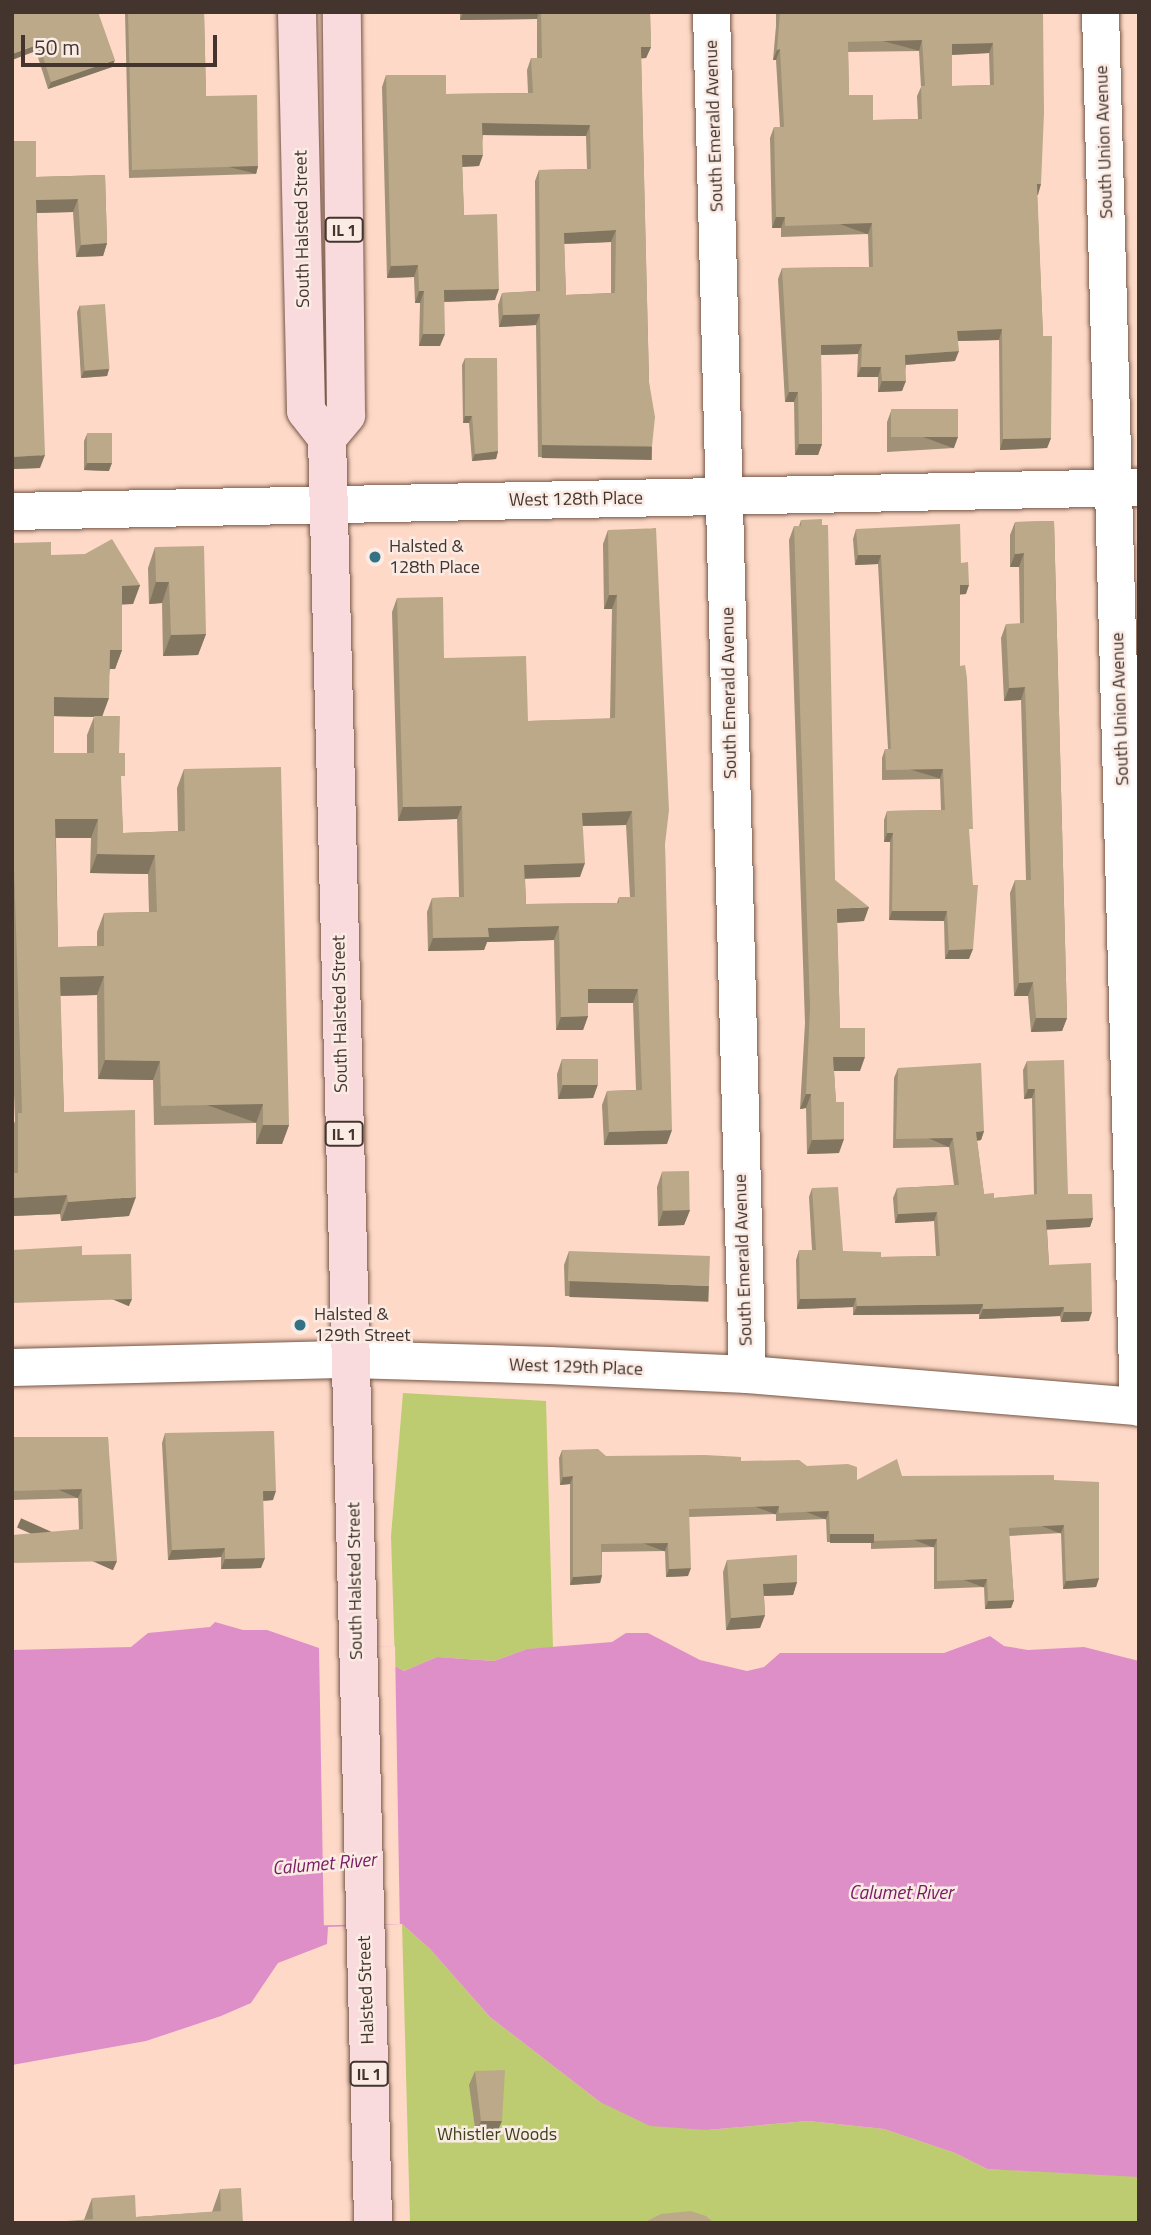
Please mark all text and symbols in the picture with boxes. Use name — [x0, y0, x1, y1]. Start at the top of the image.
scale bar — [24, 21, 220, 65]
text: 50 m — [34, 31, 80, 63]
street label: South Emerald Avenue — [700, 40, 728, 212]
street label: South Union Avenue — [1091, 65, 1117, 219]
street label: South Halsted Street — [290, 150, 314, 308]
road number: IL 1 — [323, 218, 365, 242]
street label: West 128th Place — [509, 487, 643, 511]
place label: Halsted & 128th Place — [389, 536, 480, 578]
marker: Halsted & 128th Place — [367, 549, 383, 565]
street label: South Emerald Avenue — [717, 607, 741, 779]
street label: South Union Avenue — [1107, 632, 1133, 786]
street label: South Halsted Street — [328, 935, 352, 1093]
road number: IL 1 — [323, 1122, 365, 1146]
street label: South Emerald Avenue — [729, 1174, 757, 1346]
place label: Halsted & 129th Street — [314, 1304, 411, 1346]
marker: Halsted & 129th Street — [292, 1317, 308, 1333]
street label: West 129th Place — [509, 1354, 643, 1380]
street label: South Halsted Street — [343, 1502, 367, 1660]
water label: Calumet River — [271, 1847, 377, 1879]
water label: Calumet River — [849, 1881, 953, 1903]
street label: Halsted Street — [353, 1935, 379, 2045]
road number: IL 1 — [348, 2062, 390, 2086]
park label: Whistler Woods — [437, 2123, 557, 2145]

